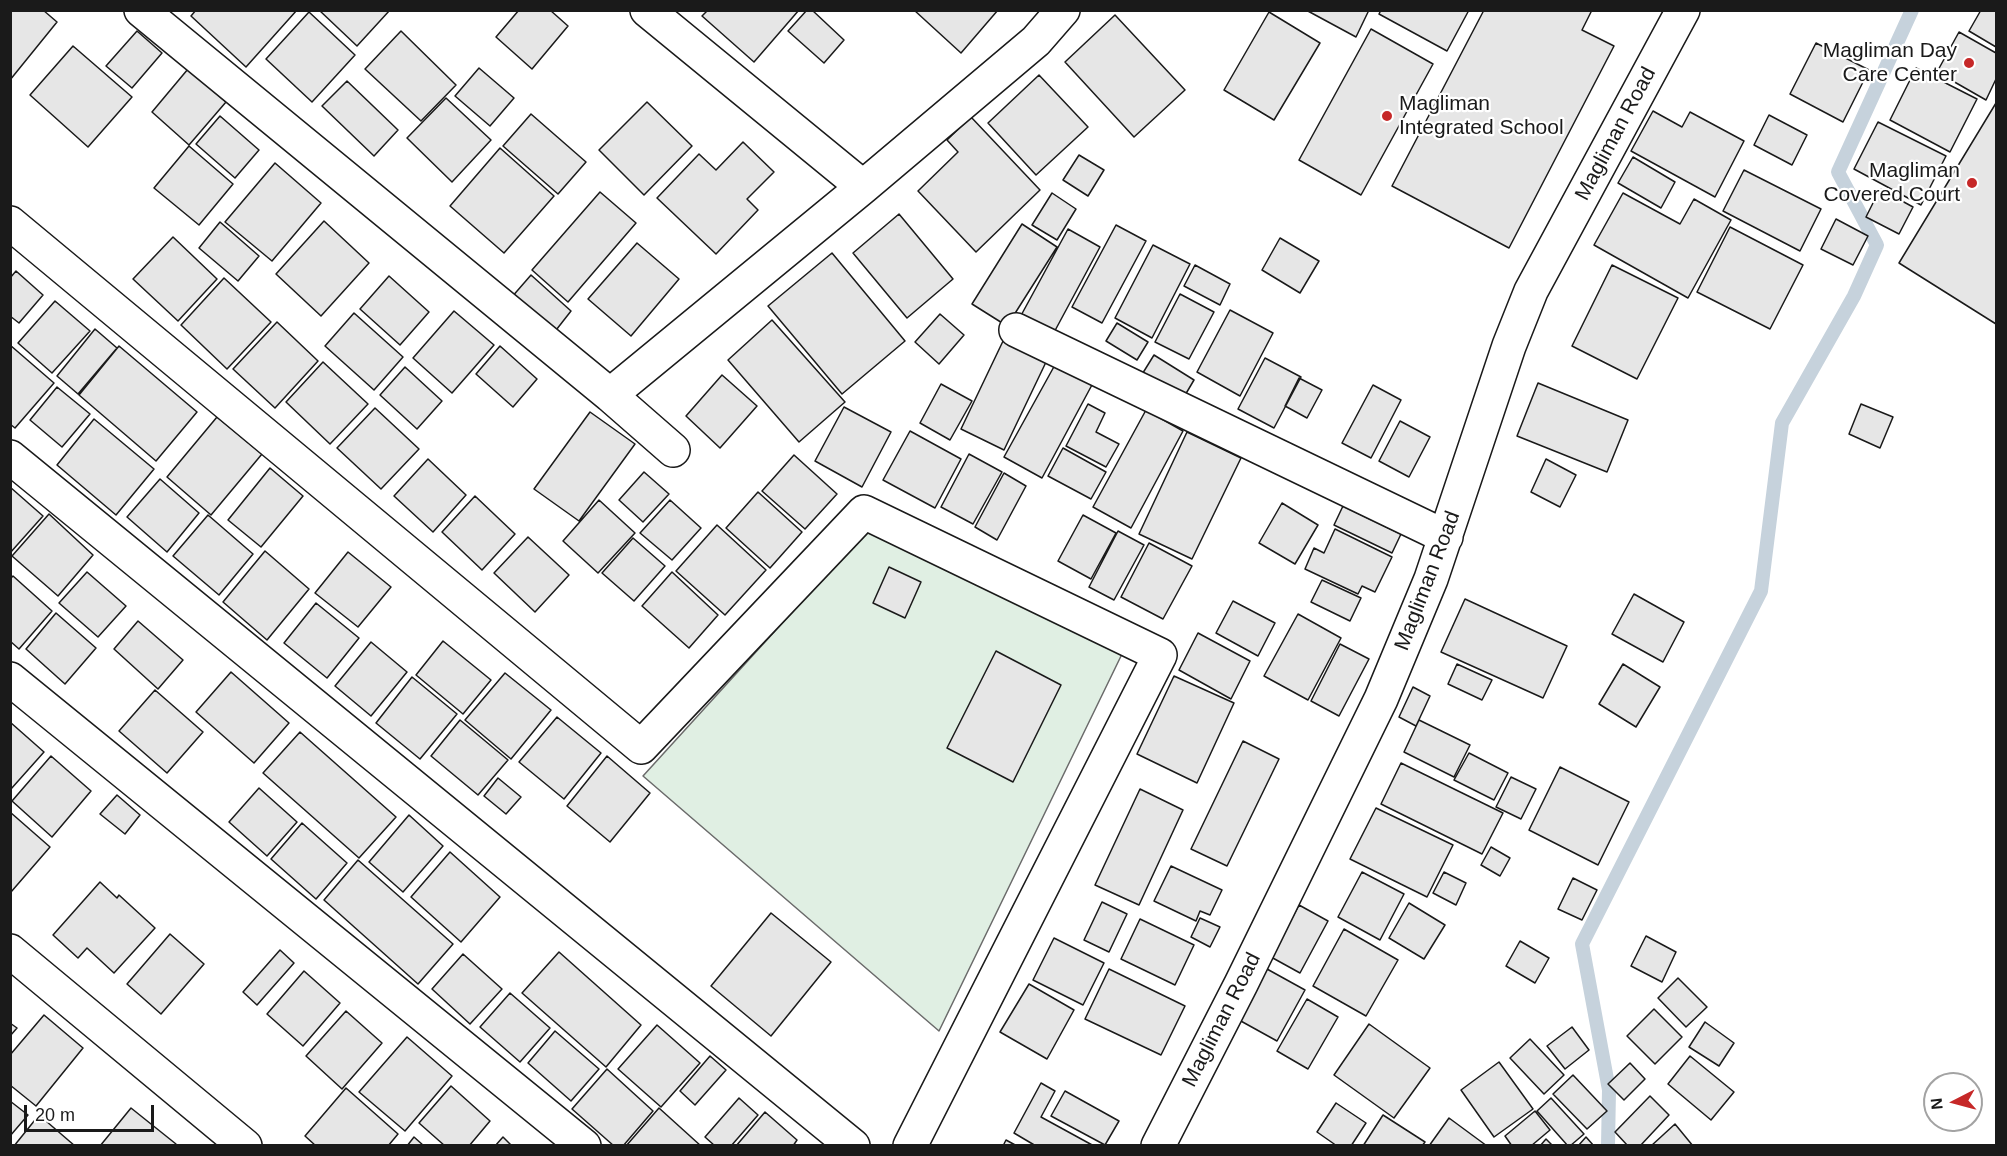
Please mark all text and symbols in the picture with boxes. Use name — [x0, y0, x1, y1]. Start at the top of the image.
place label: Magliman Day Care Center — [1823, 38, 1957, 88]
marker: Magliman Day Care Center — [1962, 56, 1976, 70]
street label: Magliman Road — [1570, 63, 1662, 205]
place label: Magliman Integrated School — [1399, 91, 1564, 141]
marker: Magliman Integrated School — [1380, 109, 1394, 123]
place label: Magliman Covered Court — [1823, 158, 1960, 208]
marker: Magliman Covered Court — [1965, 176, 1979, 190]
street label: Magliman Road — [1390, 508, 1466, 654]
street label: Magliman Road — [1177, 949, 1267, 1091]
north arrow — [1923, 1072, 1983, 1132]
scale bar — [27, 1093, 158, 1131]
text: N — [1928, 1097, 1946, 1110]
text: 20 m — [35, 1105, 75, 1125]

